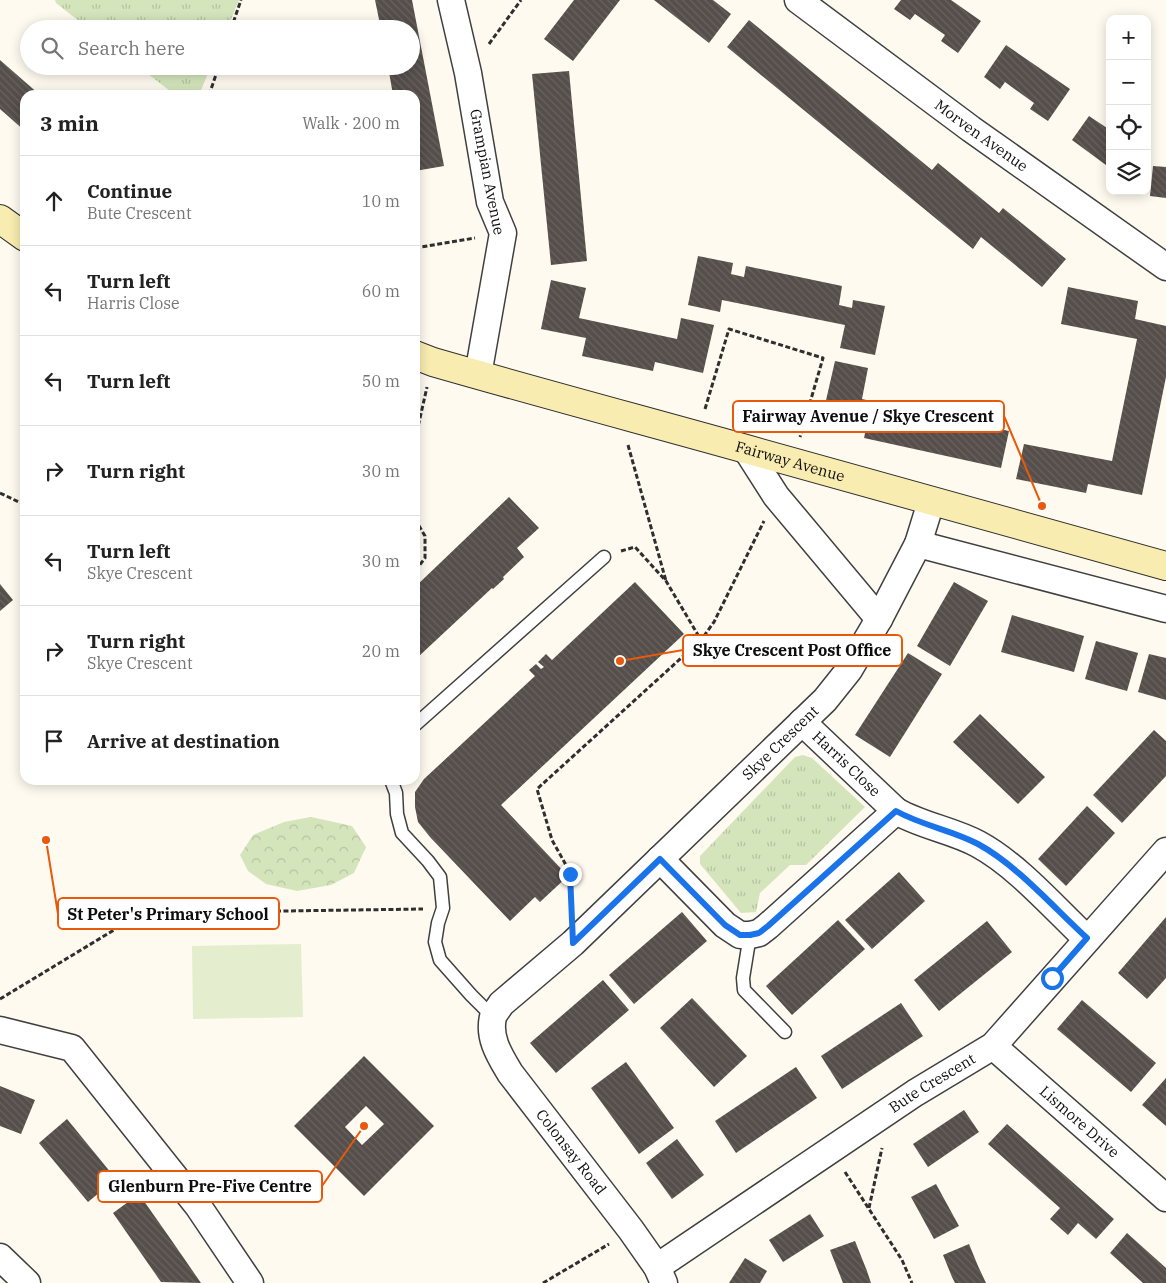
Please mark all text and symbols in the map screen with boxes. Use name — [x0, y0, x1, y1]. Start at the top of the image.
map controls — [1106, 15, 1151, 195]
button: + — [1106, 15, 1151, 60]
search box — [20, 20, 420, 75]
icon: search — [38, 34, 66, 62]
text: Search here — [78, 36, 185, 60]
button: − — [1106, 60, 1151, 105]
street label: Morven Avenue — [931, 95, 1032, 175]
button: locate — [1106, 105, 1151, 150]
street label: Grampian Avenue — [466, 107, 509, 236]
text: 3 min — [40, 109, 99, 137]
text: Walk · 200 m — [302, 113, 400, 133]
button: layers — [1106, 150, 1151, 195]
text: Continue — [87, 179, 172, 203]
icon: ahead — [40, 187, 68, 215]
text: 10 m — [362, 191, 400, 211]
text: Bute Crescent — [87, 203, 192, 223]
text: Turn left — [87, 269, 170, 293]
icon: left — [40, 277, 68, 305]
text: 60 m — [362, 281, 400, 301]
text: Harris Close — [87, 293, 180, 313]
icon: left — [40, 367, 68, 395]
text: Turn left — [87, 369, 170, 393]
text: 50 m — [362, 371, 400, 391]
callout: Fairway Avenue / Skye Crescent — [733, 401, 1004, 432]
text: Fairway Avenue / Skye Crescent — [742, 406, 994, 426]
street label: Fairway Avenue — [733, 437, 847, 486]
icon: right — [40, 457, 68, 485]
text: Turn right — [87, 459, 185, 483]
text: 30 m — [362, 461, 400, 481]
text: Turn left — [87, 539, 170, 563]
icon: left — [40, 547, 68, 575]
text: 30 m — [362, 551, 400, 571]
text: Skye Crescent — [87, 563, 193, 583]
text: Turn right — [87, 629, 185, 653]
callout: Skye Crescent Post Office — [683, 635, 902, 666]
icon: right — [40, 637, 68, 665]
text: Skye Crescent Post Office — [693, 640, 891, 660]
text: 20 m — [362, 641, 400, 661]
text: Skye Crescent — [87, 653, 193, 673]
street label: Skye Crescent — [738, 701, 822, 784]
icon: arrive — [40, 727, 68, 755]
street label: Harris Close — [809, 727, 885, 800]
text: Arrive at destination — [87, 729, 280, 753]
route end — [559, 863, 582, 886]
callout: St Peter's Primary School — [58, 898, 279, 929]
text: St Peter's Primary School — [67, 904, 269, 924]
route start — [1041, 967, 1064, 990]
street label: Bute Crescent — [885, 1049, 979, 1117]
street label: Lismore Drive — [1036, 1081, 1123, 1162]
street label: Colonsay Road — [532, 1105, 611, 1198]
callout: Glenburn Pre-Five Centre — [98, 1171, 322, 1202]
text: Glenburn Pre-Five Centre — [108, 1176, 312, 1196]

